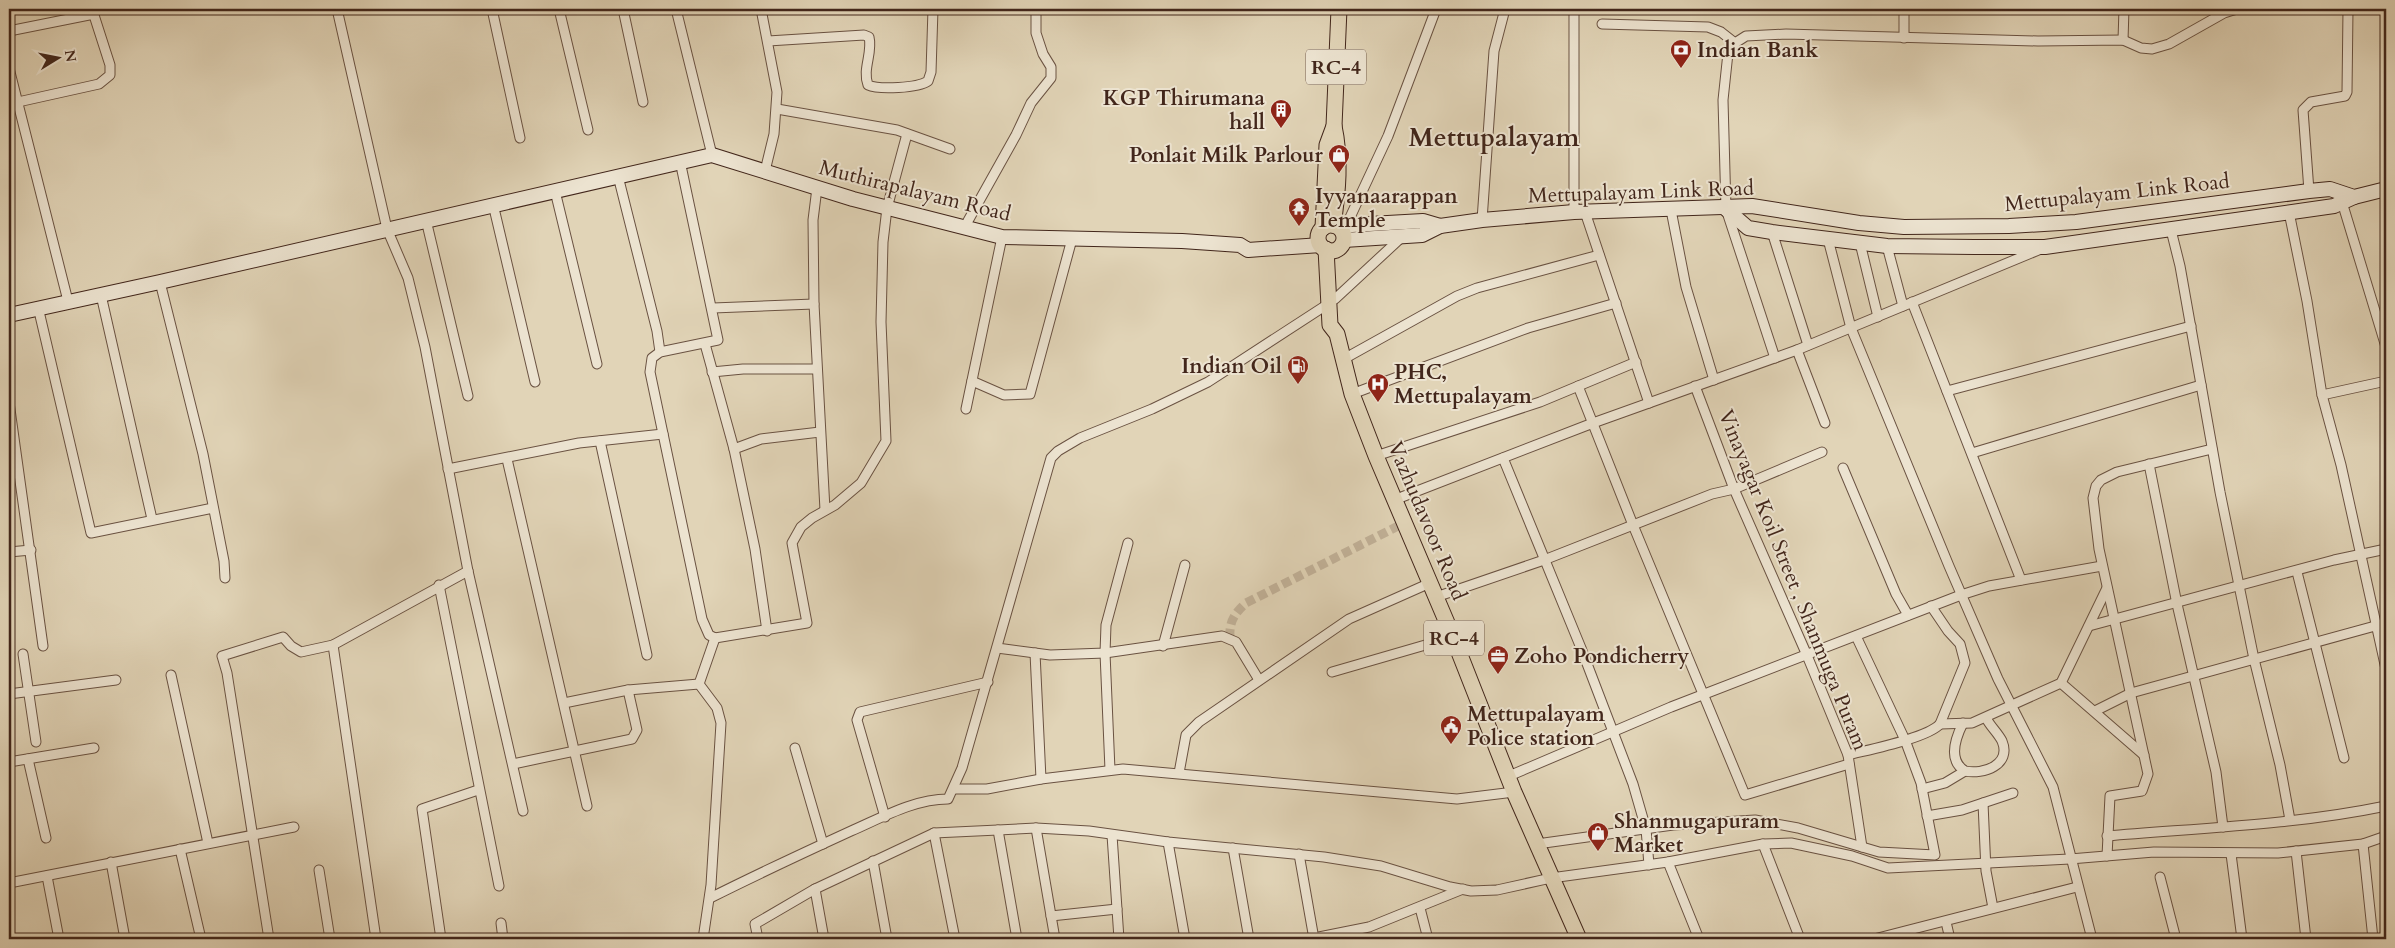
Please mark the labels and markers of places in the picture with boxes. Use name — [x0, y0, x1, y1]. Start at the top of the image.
place label: Indian Bank — [1697, 36, 1818, 65]
bank icon: Indian Bank — [1669, 38, 1693, 69]
place label: KGP Thirumana hall — [1103, 84, 1266, 137]
building icon: KGP Thirumana hall — [1269, 98, 1293, 129]
place label: Ponlait Milk Parlour — [1129, 141, 1324, 170]
shop icon: Ponlait Milk Parlour — [1327, 143, 1351, 174]
place label: Iyyanaarappan Temple — [1315, 182, 1458, 235]
temple icon: Iyyanaarappan Temple — [1287, 196, 1311, 227]
place label: Indian Oil — [1181, 352, 1282, 381]
fuel station icon: Indian Oil — [1286, 354, 1310, 385]
place label: PHC, Mettupalayam — [1394, 358, 1533, 411]
hospital icon: PHC, Mettupalayam — [1366, 372, 1390, 403]
place label: Zoho Pondicherry — [1514, 642, 1689, 671]
office icon: Zoho Pondicherry — [1486, 644, 1510, 675]
place label: Mettupalayam Police station — [1467, 700, 1606, 753]
public building icon: Mettupalayam Police station — [1439, 714, 1463, 745]
place label: Shanmugapuram Market — [1614, 807, 1780, 860]
shop icon: Shanmugapuram Market — [1586, 821, 1610, 852]

